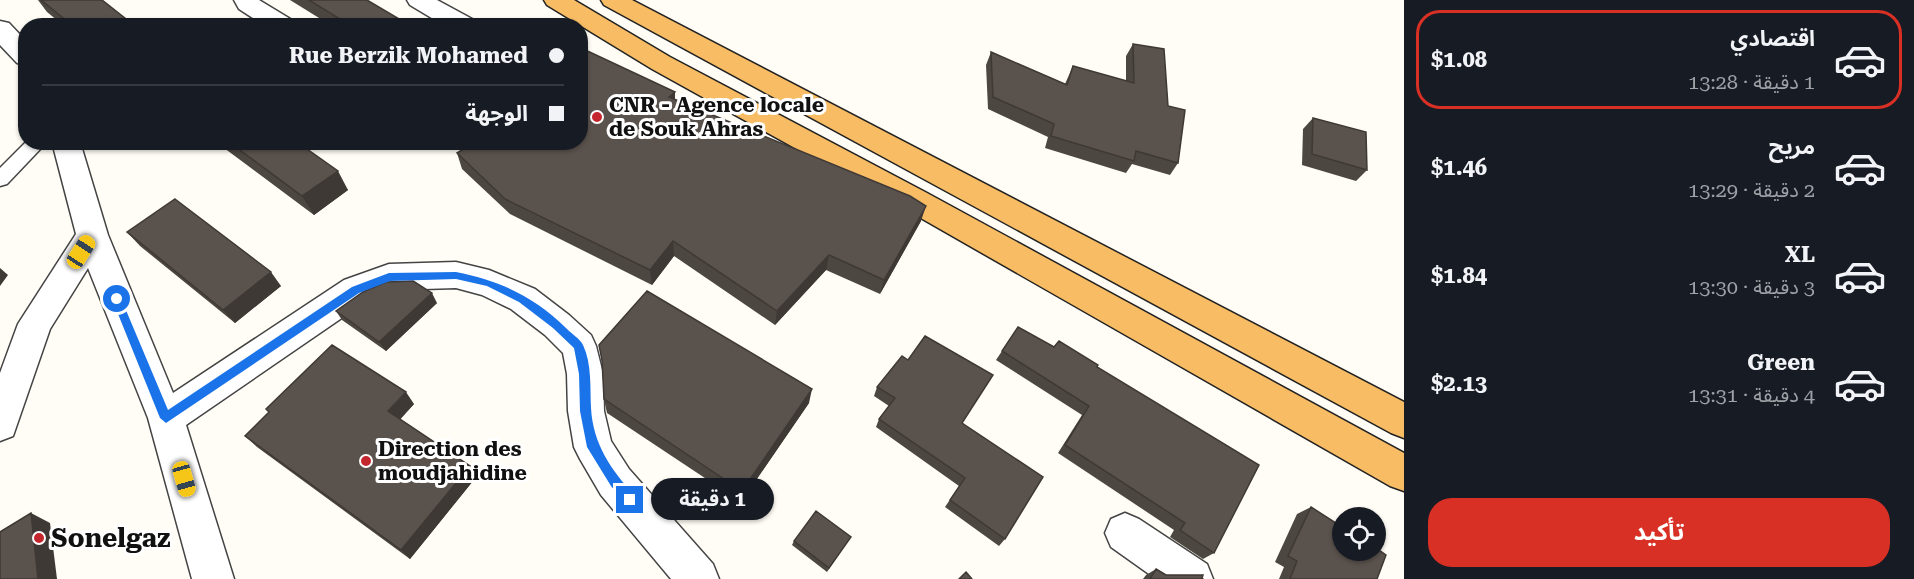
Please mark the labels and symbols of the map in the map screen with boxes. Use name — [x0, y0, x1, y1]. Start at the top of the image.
place label: CNR - Agence locale de Souk Ahras — [609, 93, 824, 141]
marker: CNR - Agence locale de Souk Ahras — [590, 110, 604, 124]
car — [64, 232, 98, 272]
route start — [103, 285, 130, 312]
place label: Direction des moudjahidine — [378, 437, 527, 485]
marker: Direction des moudjahidine — [359, 454, 373, 468]
car — [170, 459, 198, 499]
callout: 1 دقيقة — [651, 479, 774, 521]
route end — [616, 486, 643, 513]
place label: Sonelgaz — [51, 523, 171, 553]
marker: Sonelgaz — [32, 531, 46, 545]

